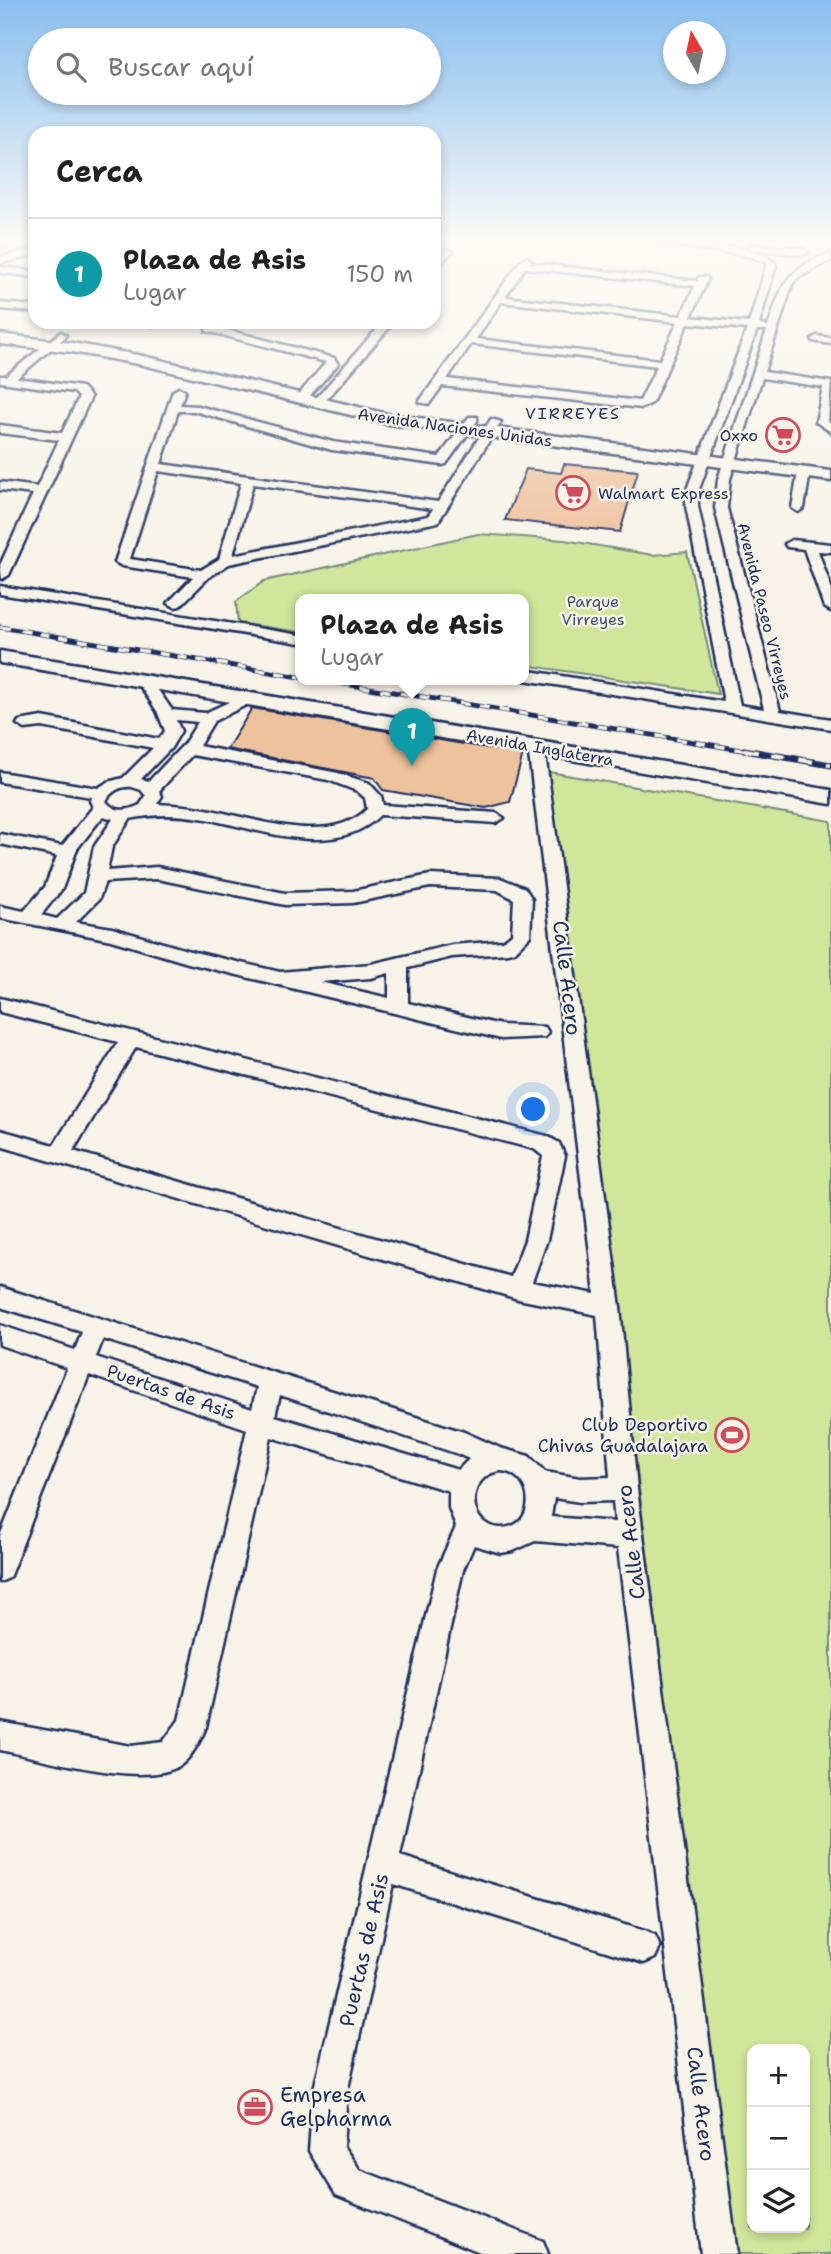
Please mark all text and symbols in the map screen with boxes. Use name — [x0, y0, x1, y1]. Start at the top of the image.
north arrow — [663, 21, 726, 84]
search box — [28, 28, 441, 105]
icon: search — [52, 48, 90, 86]
text: Buscar aquí — [108, 49, 254, 84]
text: Cerca — [56, 151, 143, 192]
text: Plaza de Asis — [123, 242, 306, 277]
text: 1 — [74, 259, 84, 289]
text: 150 m — [346, 259, 413, 289]
text: Lugar — [123, 277, 187, 307]
street label: Avenida Naciones Unidas — [356, 403, 554, 452]
district label: VIRREYES — [525, 403, 621, 424]
supermarket icon: Oxxo — [764, 416, 802, 454]
place label: Oxxo — [720, 425, 758, 446]
supermarket icon: Walmart Express — [554, 474, 592, 512]
place label: Walmart Express — [598, 483, 729, 504]
street label: Avenida Paseo Virreyes — [732, 520, 797, 702]
park label: Parque Virreyes — [561, 591, 625, 630]
popup — [295, 594, 529, 685]
text: Plaza de Asis — [320, 607, 504, 642]
text: Lugar — [320, 642, 384, 672]
pin: 1 — [389, 708, 435, 766]
street label: Avenida Inglaterra — [465, 724, 615, 771]
street label: Calle Acero — [546, 919, 588, 1037]
your location — [516, 1092, 550, 1126]
street label: Puertas de Asis — [103, 1359, 239, 1425]
place label: Club Deportivo Chivas Guadalajara — [538, 1413, 708, 1458]
sports icon: Club Deportivo Chivas Guadalajara — [713, 1416, 751, 1454]
street label: Calle Acero — [610, 1483, 652, 1601]
street label: Puertas de Asis — [333, 1870, 395, 2030]
map controls — [747, 2044, 810, 2233]
button: + — [747, 2044, 810, 2107]
street label: Calle Acero — [680, 2045, 722, 2163]
place label: Empresa Gelpharma — [280, 2081, 392, 2133]
office icon: Empresa Gelpharma — [236, 2088, 274, 2126]
button: − — [747, 2107, 810, 2170]
button: layers — [747, 2170, 810, 2233]

